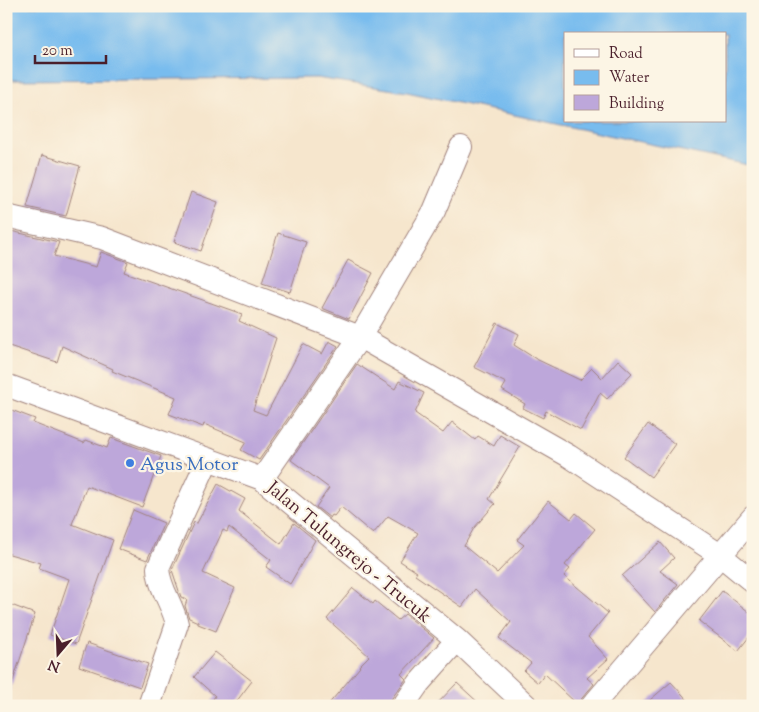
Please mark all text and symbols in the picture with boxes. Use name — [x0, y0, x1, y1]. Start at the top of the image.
scale bar — [35, 32, 106, 64]
legend — [564, 32, 726, 122]
text: 20 m — [42, 41, 73, 62]
text: Road — [609, 44, 643, 65]
text: Water — [609, 68, 650, 89]
text: Building — [609, 94, 664, 115]
place label: Agus Motor — [140, 452, 238, 479]
marker: Agus Motor — [124, 457, 136, 469]
street label: Jalan Tulungrejo - Trucuk — [259, 475, 437, 631]
north arrow — [32, 630, 82, 680]
text: N — [46, 653, 63, 676]

